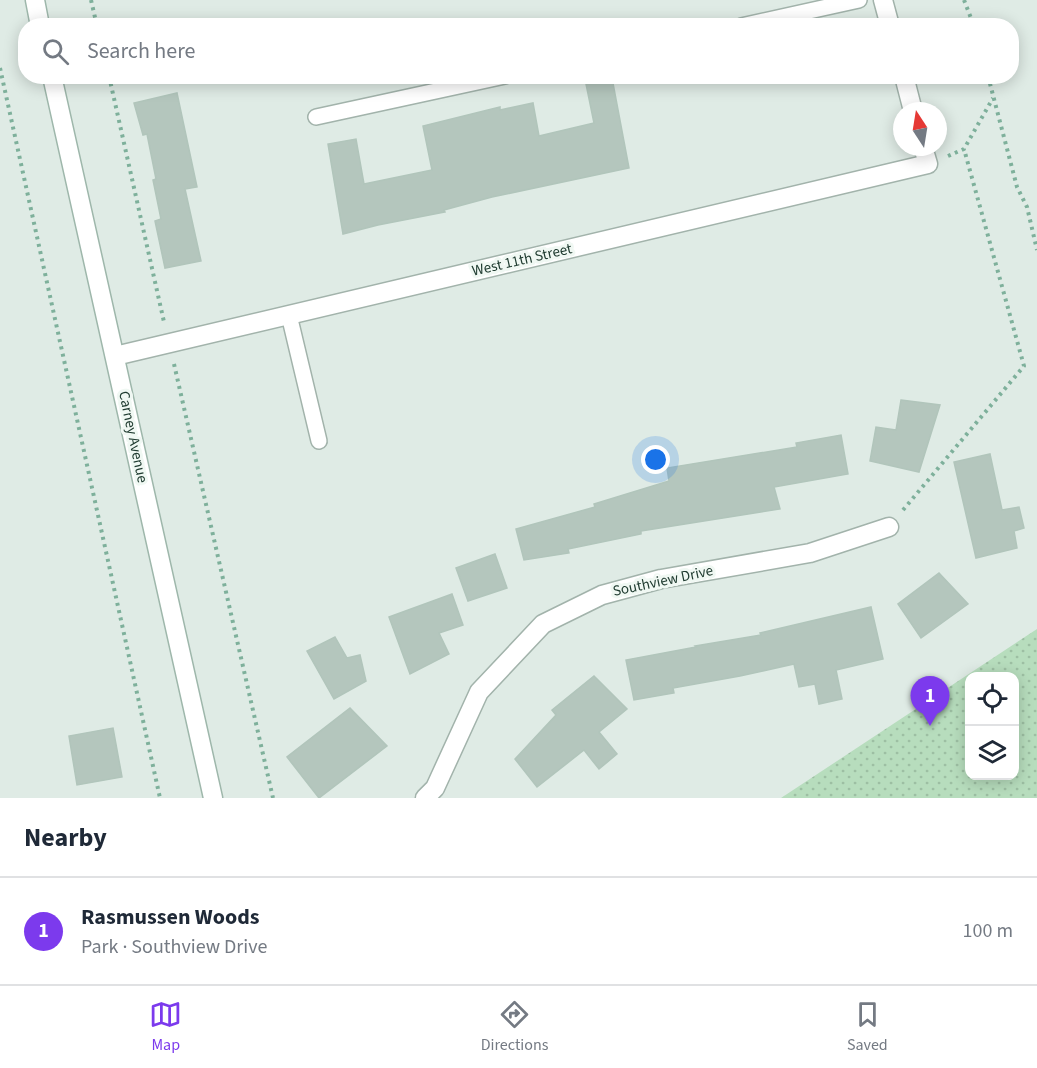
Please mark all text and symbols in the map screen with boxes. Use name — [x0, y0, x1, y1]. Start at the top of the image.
search box — [18, 18, 1019, 84]
icon: search — [39, 35, 72, 68]
text: Search here — [87, 35, 195, 67]
north arrow — [893, 102, 947, 156]
street label: West 11th Street — [470, 238, 574, 282]
street label: Carney Avenue — [113, 389, 153, 485]
your location — [641, 445, 670, 474]
street label: Southview Drive — [611, 560, 715, 602]
map controls — [965, 672, 1019, 780]
button: locate — [965, 672, 1019, 726]
pin: 1 — [910, 676, 950, 726]
button: layers — [965, 726, 1019, 780]
text: Nearby — [24, 819, 107, 856]
text: Rasmussen Woods — [81, 901, 260, 933]
text: 1 — [38, 917, 49, 945]
text: 100 m — [963, 917, 1013, 945]
text: Park · Southview Drive — [81, 933, 267, 961]
tab: Map — [149, 998, 182, 1056]
tab: Directions — [481, 998, 548, 1056]
tab: Saved — [847, 998, 888, 1056]

